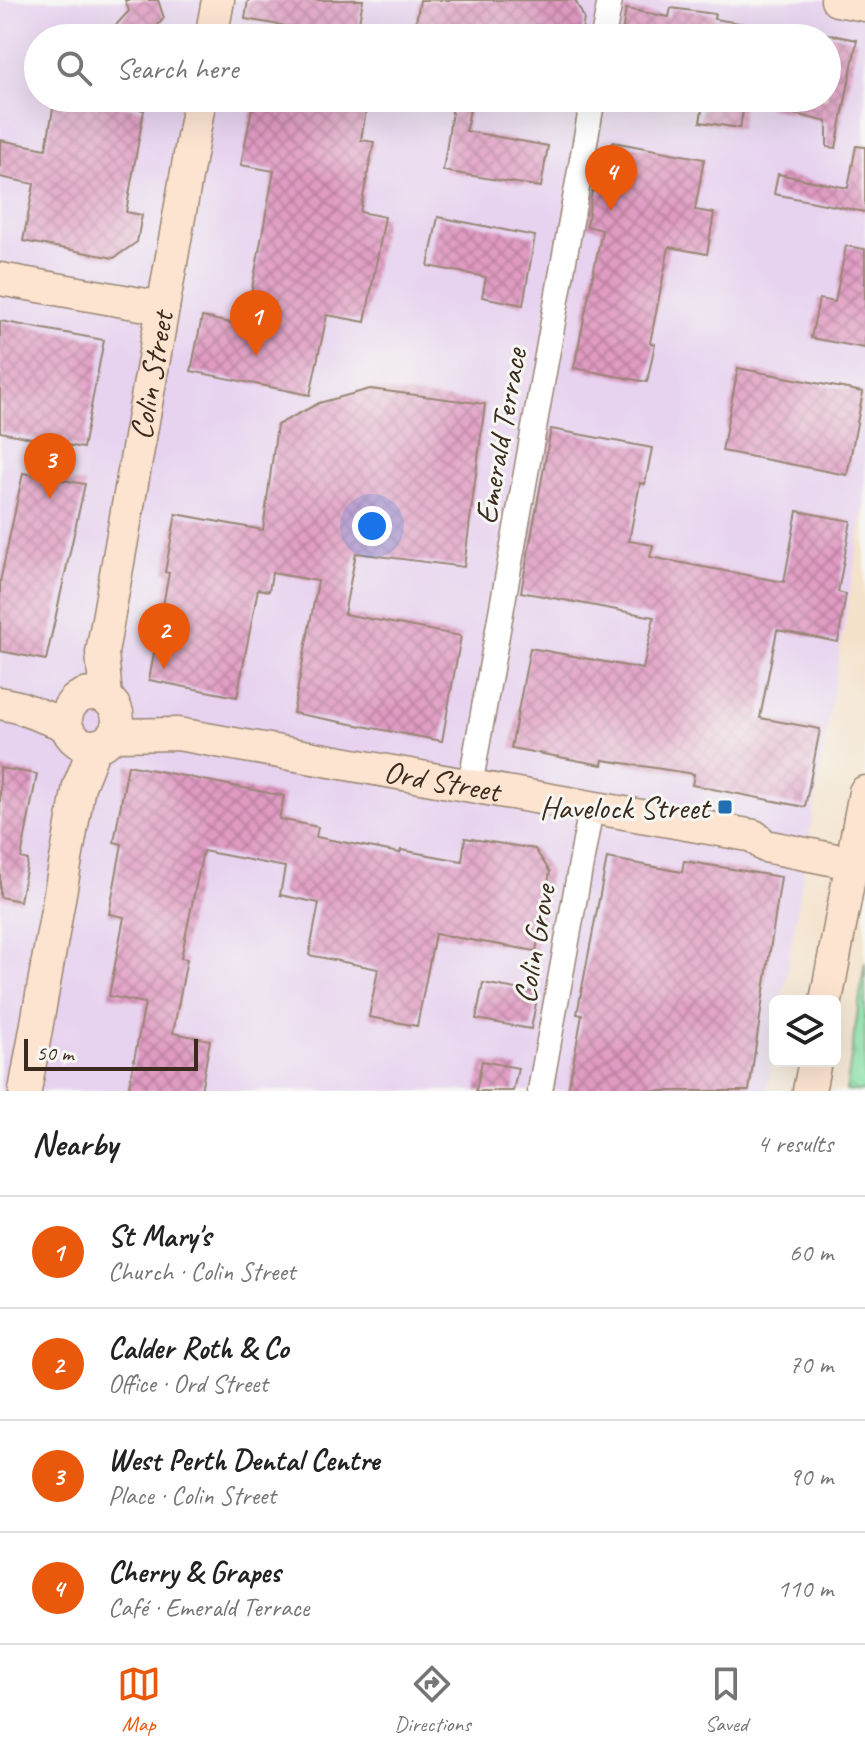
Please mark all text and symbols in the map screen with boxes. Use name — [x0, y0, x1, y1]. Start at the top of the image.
search box — [24, 24, 841, 112]
icon: search — [52, 46, 96, 90]
text: Search here — [116, 49, 238, 87]
pin: 4 — [585, 145, 637, 211]
pin: 1 — [230, 290, 282, 356]
street label: Colin Street — [120, 305, 183, 443]
street label: Emerald Terrace — [465, 343, 537, 527]
pin: 3 — [24, 433, 76, 499]
your location — [352, 506, 392, 546]
pin: 2 — [138, 603, 190, 669]
street label: Ord Street — [381, 751, 506, 812]
place label: Havelock Street — [540, 787, 712, 828]
marker: Havelock Street — [716, 798, 734, 816]
street label: Colin Grove — [504, 879, 566, 1007]
map controls — [769, 995, 841, 1067]
button: layers — [769, 995, 841, 1067]
scale bar — [24, 1035, 198, 1071]
text: 50 m — [36, 1039, 73, 1067]
text: Nearby — [32, 1122, 118, 1165]
text: 4 results — [757, 1127, 833, 1160]
text: St Mary's — [108, 1217, 211, 1255]
text: 1 — [52, 1236, 64, 1269]
text: 60 m — [789, 1236, 833, 1269]
text: Church · Colin Street — [108, 1255, 295, 1288]
text: Calder Roth & Co — [108, 1329, 288, 1367]
text: 2 — [52, 1348, 64, 1381]
text: 70 m — [789, 1348, 833, 1381]
text: Office · Ord Street — [108, 1367, 268, 1400]
text: West Perth Dental Centre — [108, 1441, 379, 1479]
text: 3 — [52, 1460, 64, 1493]
text: 90 m — [789, 1460, 833, 1493]
text: Place · Colin Street — [108, 1479, 276, 1512]
text: Cherry & Grapes — [108, 1553, 281, 1591]
text: 4 — [52, 1572, 64, 1605]
text: 110 m — [777, 1572, 833, 1605]
text: Café · Emerald Terrace — [108, 1591, 309, 1624]
tab: Map — [117, 1662, 161, 1738]
tab: Directions — [394, 1662, 471, 1738]
tab: Saved — [704, 1662, 748, 1738]

